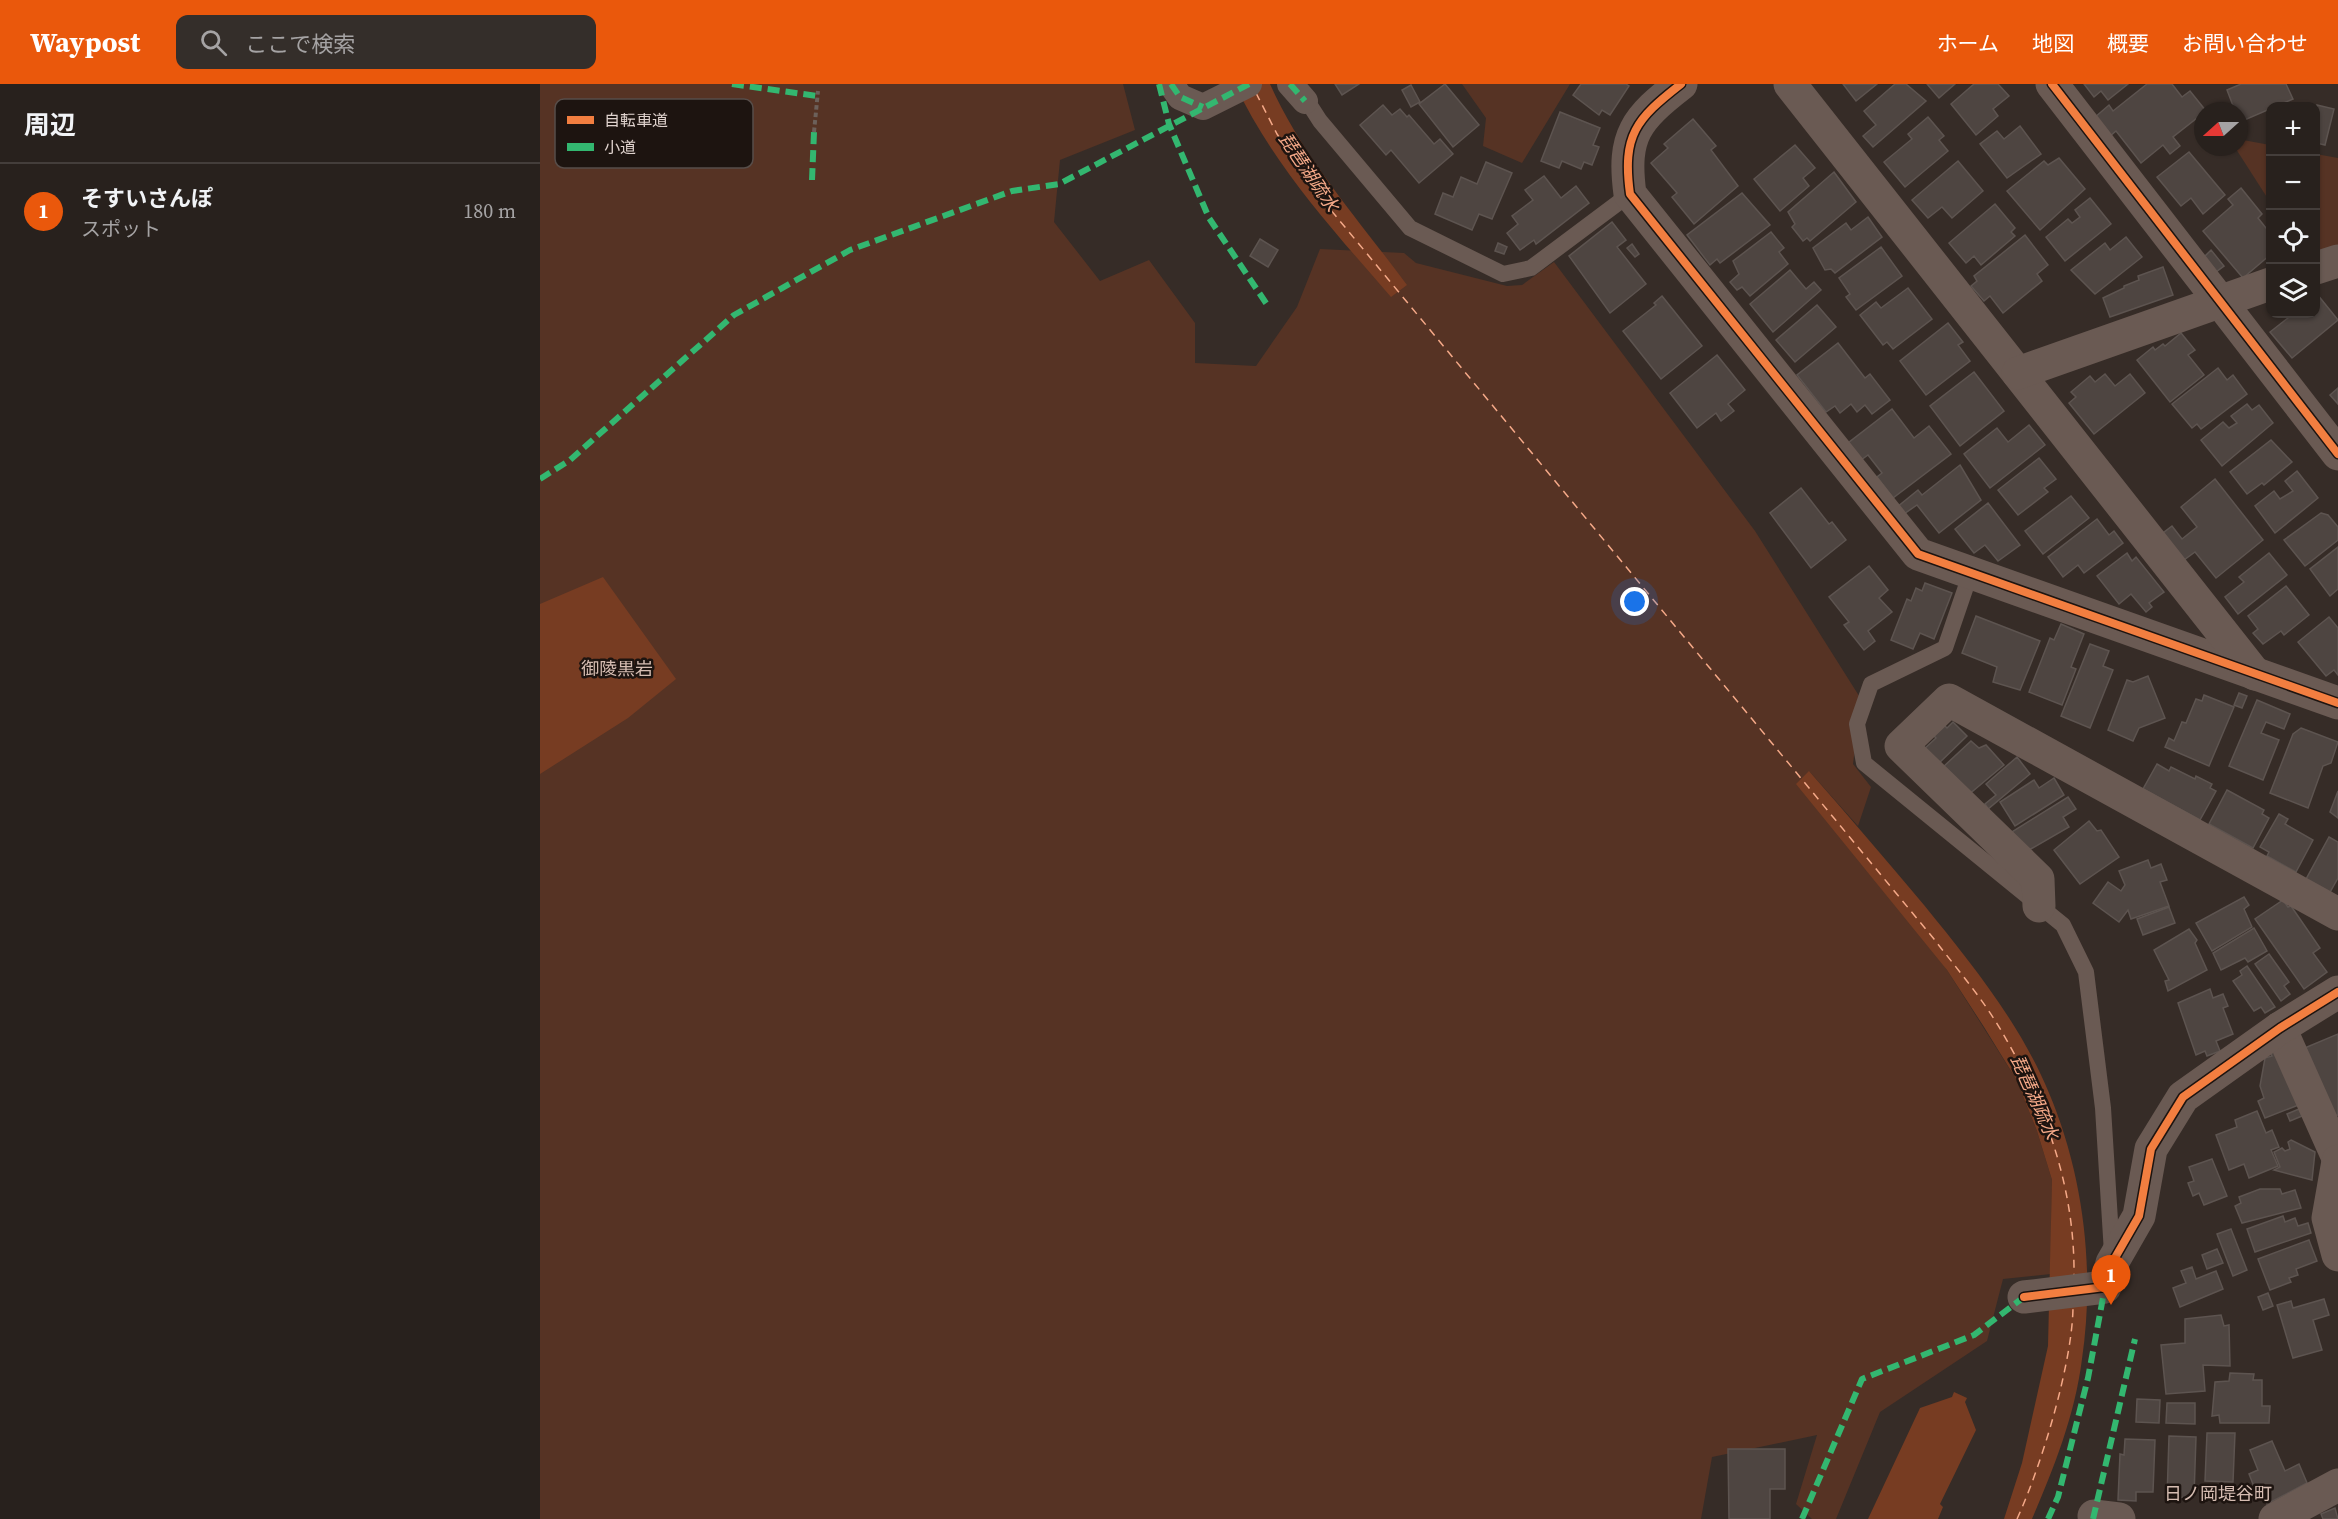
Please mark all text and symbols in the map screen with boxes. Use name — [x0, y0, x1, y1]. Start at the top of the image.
search box — [176, 15, 596, 69]
text: Waypost — [30, 23, 140, 61]
icon: search — [197, 26, 230, 59]
text: ここで検索 — [245, 29, 355, 59]
text: ホーム — [1937, 29, 1999, 58]
text: 地図 — [2032, 29, 2074, 58]
text: 概要 — [2107, 29, 2149, 58]
text: お問い合わせ — [2182, 29, 2308, 58]
legend — [555, 99, 753, 168]
north arrow — [2194, 102, 2248, 156]
map controls — [2266, 102, 2320, 318]
button: + — [2266, 102, 2320, 156]
text: 周辺 — [24, 107, 76, 143]
text: 自転車道 — [604, 109, 668, 131]
water label: 琵琶湖疏水 — [1273, 128, 1346, 218]
text: 小道 — [604, 136, 636, 158]
button: − — [2266, 156, 2320, 210]
text: そすいさんぽ — [81, 183, 213, 213]
text: 1 — [38, 197, 49, 225]
text: 180 m — [463, 197, 516, 225]
button: locate — [2266, 210, 2320, 264]
text: スポット — [81, 215, 161, 243]
button: layers — [2266, 264, 2320, 318]
your location — [1620, 587, 1649, 616]
district label: 御陵黒岩 — [581, 656, 653, 681]
water label: 琵琶湖疏水 — [2005, 1051, 2066, 1145]
pin: 1 — [2092, 1256, 2130, 1305]
district label: 日ノ岡堤谷町 — [2164, 1481, 2272, 1506]

